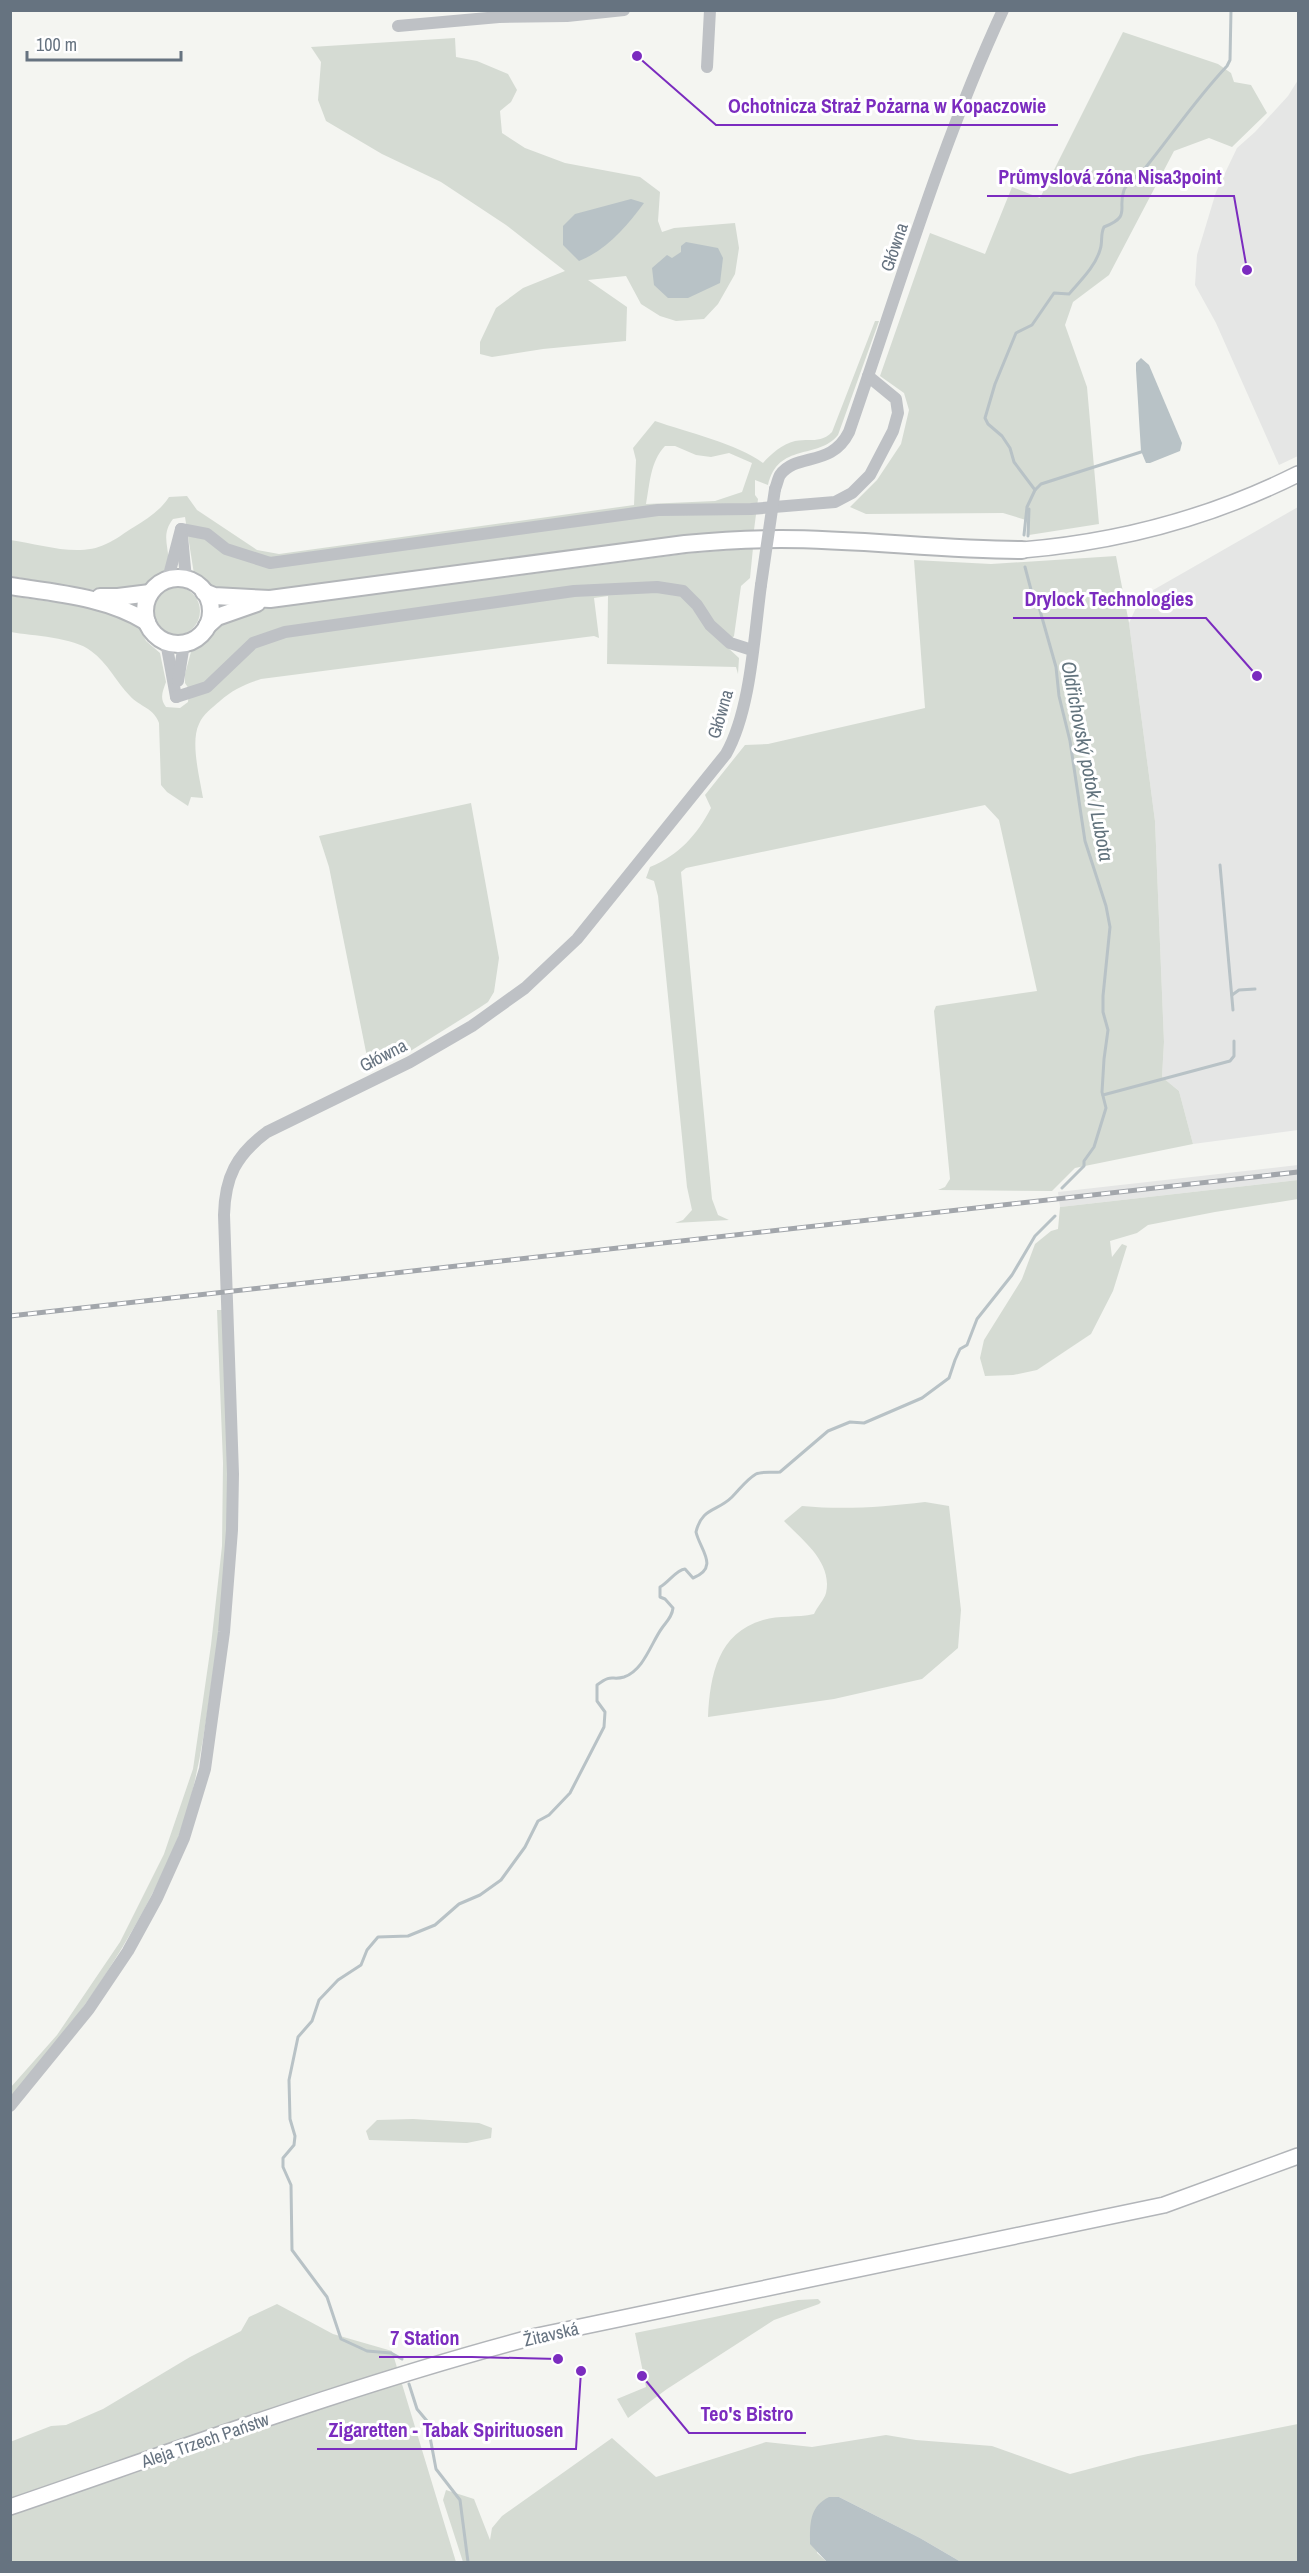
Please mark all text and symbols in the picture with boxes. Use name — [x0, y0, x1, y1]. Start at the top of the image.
scale bar — [27, 24, 182, 62]
text: 100 m — [36, 32, 77, 57]
callout: Ochotnicza Straż Pożarna w Kopaczowie — [716, 87, 1058, 125]
text: Ochotnicza Straż Pożarna w Kopaczowie — [728, 92, 1046, 119]
callout: Průmyslová zóna Nisa3point — [987, 158, 1234, 196]
text: Průmyslová zóna Nisa3point — [998, 163, 1222, 190]
street label: Główna — [874, 219, 914, 275]
callout: Drylock Technologies — [1013, 580, 1206, 618]
text: Drylock Technologies — [1024, 585, 1194, 612]
water label: Oldřichovský potok / Lubota — [1055, 659, 1121, 863]
street label: Główna — [701, 687, 739, 741]
street label: Główna — [355, 1033, 411, 1077]
street label: Žitavská — [521, 2316, 581, 2352]
callout: 7 Station — [379, 2319, 472, 2357]
text: 7 Station — [390, 2324, 460, 2351]
callout: Teo's Bistro — [689, 2395, 806, 2433]
text: Teo's Bistro — [701, 2400, 793, 2427]
street label: Aleja Trzech Państw — [137, 2406, 273, 2474]
callout: Zigaretten - Tabak Spirituosen — [317, 2411, 576, 2449]
text: Zigaretten - Tabak Spirituosen — [329, 2416, 563, 2443]

